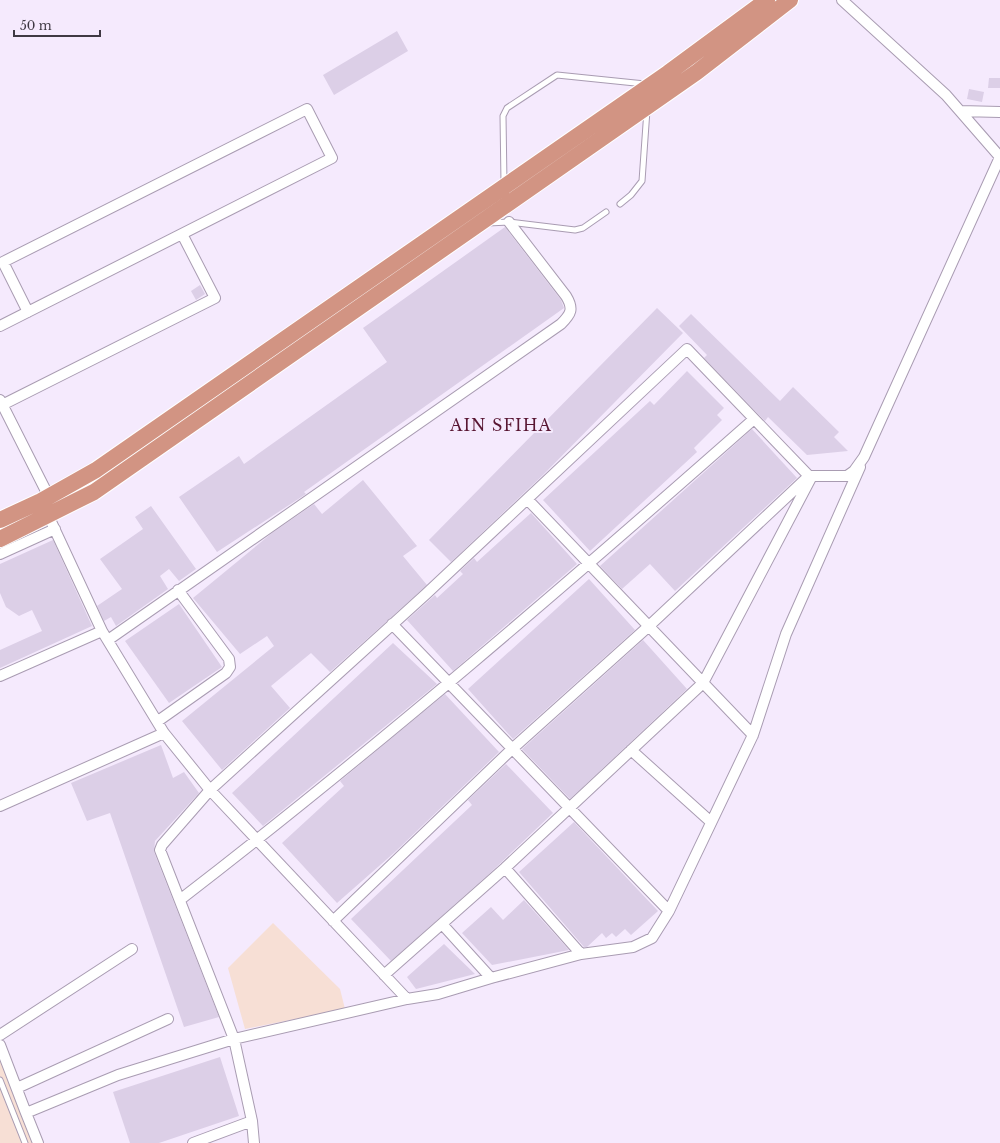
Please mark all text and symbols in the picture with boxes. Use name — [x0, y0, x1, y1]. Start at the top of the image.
scale bar — [14, 12, 100, 38]
text: 50 m — [20, 18, 52, 33]
district label: AIN SFIHA — [449, 415, 552, 435]

